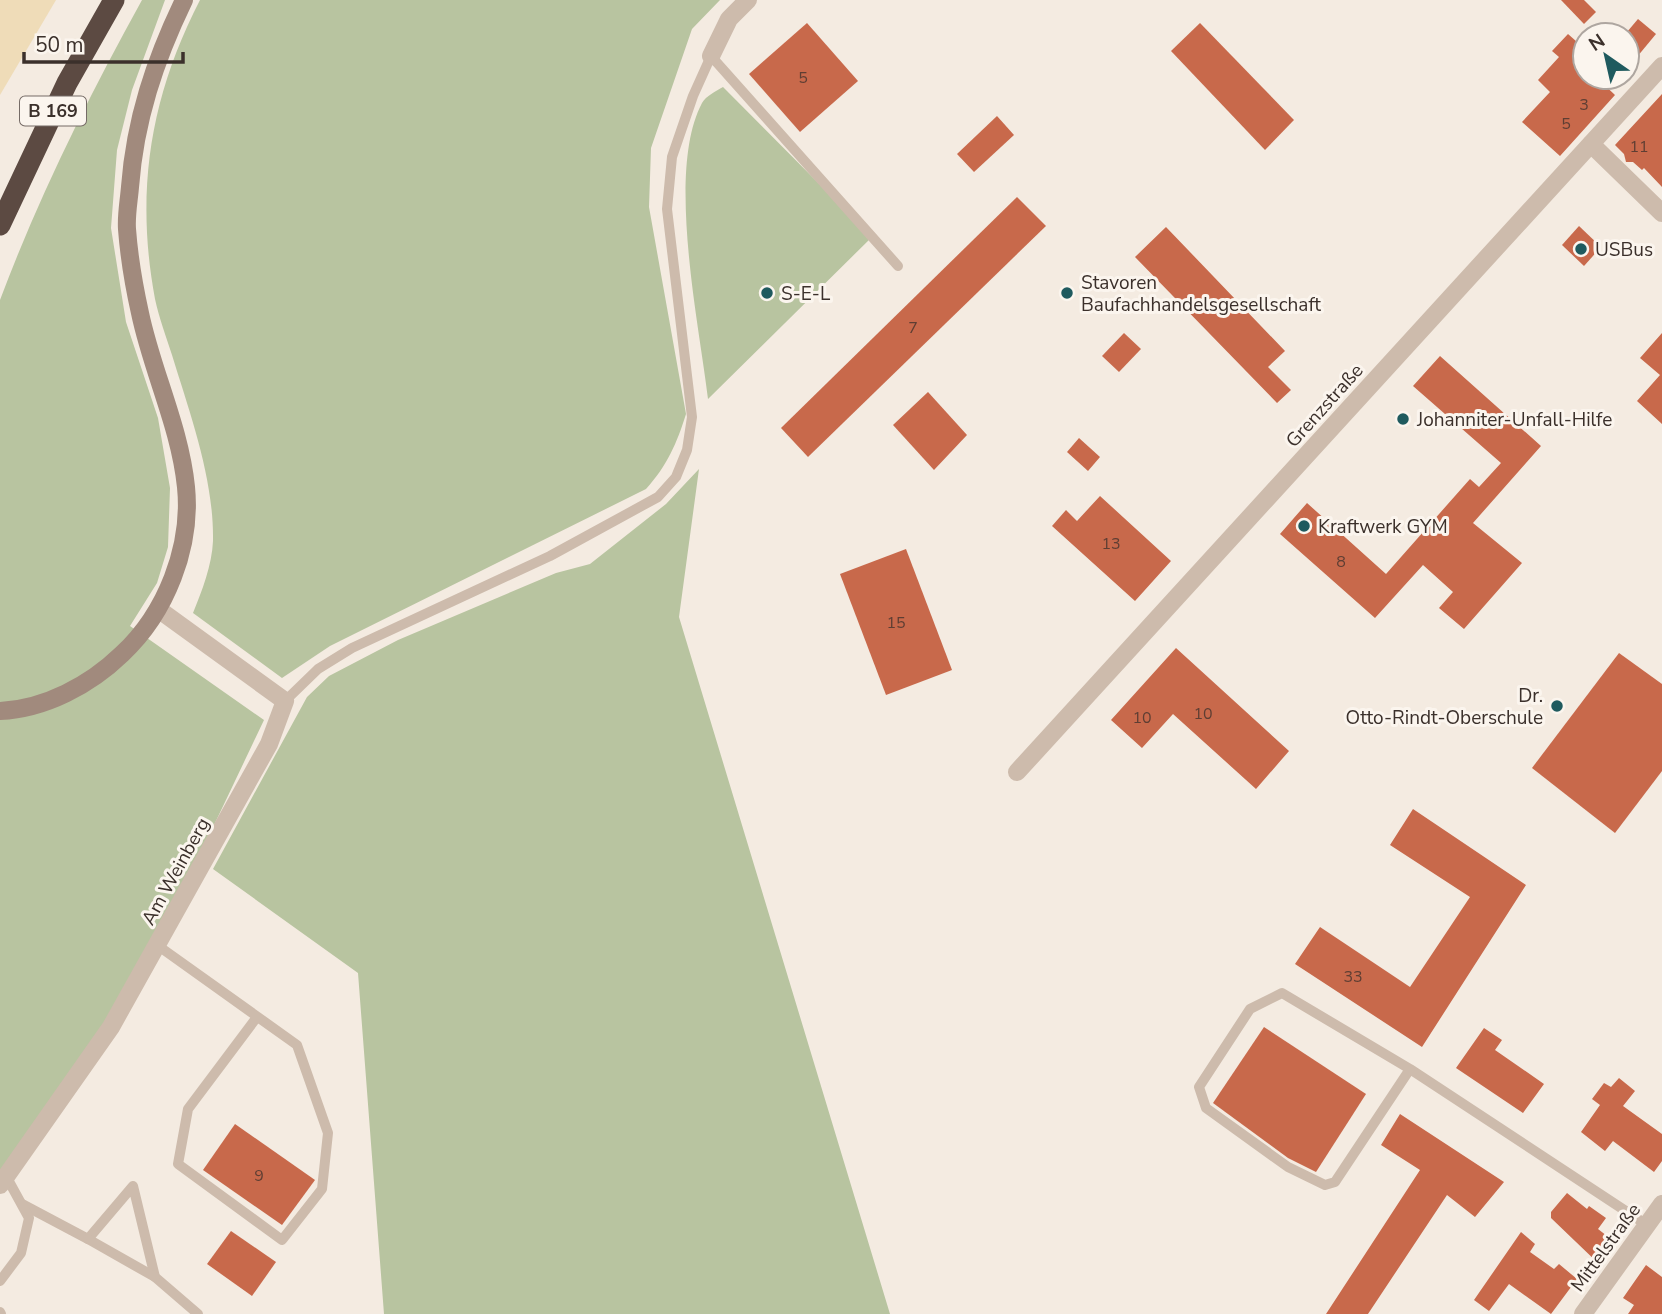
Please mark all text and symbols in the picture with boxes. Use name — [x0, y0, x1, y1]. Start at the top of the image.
scale bar — [24, 21, 184, 65]
north arrow — [1571, 21, 1641, 91]
text: N — [1584, 28, 1610, 57]
text: 50 m — [35, 31, 84, 59]
house number: 5 — [798, 67, 808, 89]
house number: 3 — [1579, 94, 1589, 116]
road number: B 169 — [20, 96, 86, 126]
house number: 5 — [1561, 113, 1571, 135]
house number: 11 — [1629, 136, 1649, 158]
place label: USBus — [1595, 237, 1653, 263]
marker: USBus — [1573, 241, 1589, 257]
place label: Stavoren Baufachhandelsgesellschaft — [1081, 270, 1321, 318]
place label: S-E-L — [781, 281, 831, 307]
marker: S-E-L — [759, 285, 775, 301]
marker: Stavoren Baufachhandelsgesellschaft — [1059, 285, 1075, 301]
house number: 7 — [908, 317, 918, 339]
street label: Grenzstraße — [1280, 358, 1369, 453]
place label: Johanniter-Unfall-Hilfe — [1416, 407, 1612, 433]
marker: Johanniter-Unfall-Hilfe — [1395, 411, 1411, 427]
place label: Kraftwerk GYM — [1318, 514, 1448, 540]
marker: Kraftwerk GYM — [1296, 518, 1312, 534]
house number: 13 — [1101, 533, 1121, 555]
house number: 8 — [1336, 551, 1346, 573]
house number: 15 — [886, 612, 906, 634]
place label: Dr. Otto-Rindt-Oberschule — [1346, 683, 1543, 731]
marker: Dr. Otto-Rindt-Oberschule — [1549, 698, 1565, 714]
house number: 10 — [1193, 703, 1213, 725]
house number: 10 — [1132, 707, 1152, 729]
street label: Am Weinberg — [136, 813, 216, 930]
house number: 33 — [1343, 966, 1363, 988]
house number: 9 — [254, 1165, 264, 1187]
street label: Mittelstraße — [1565, 1198, 1647, 1297]

